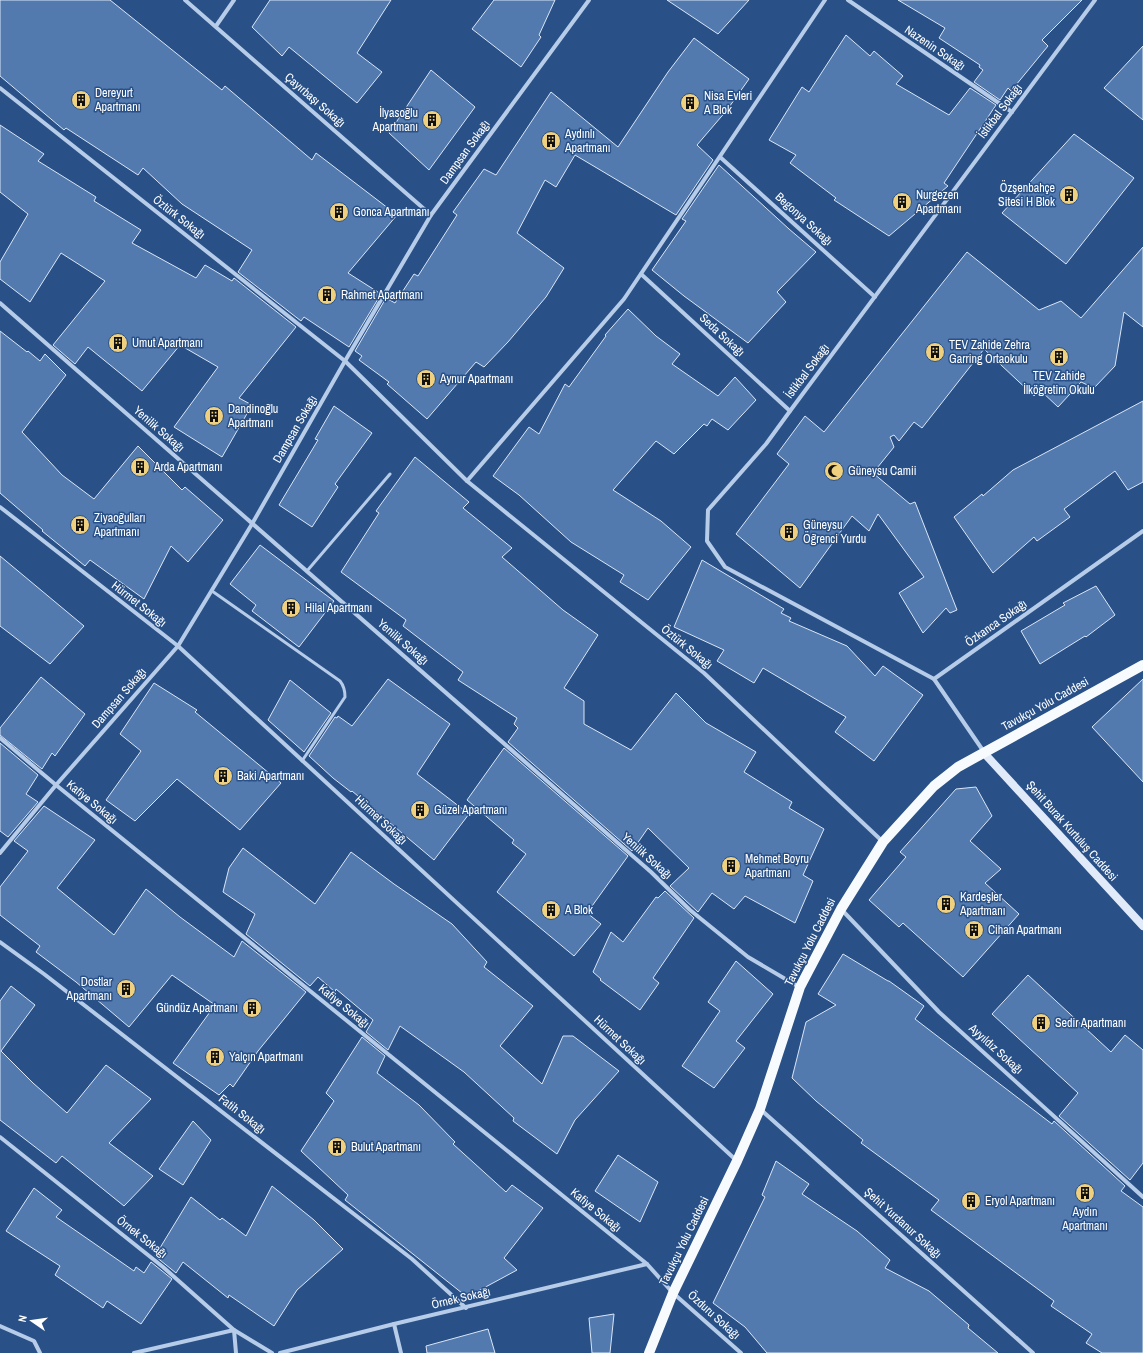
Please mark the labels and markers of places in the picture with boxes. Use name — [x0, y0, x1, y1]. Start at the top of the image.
place label: Dereyurt Apartmanı — [94, 85, 140, 115]
place label: Nisa Evleri A Blok — [703, 88, 752, 118]
building icon: Dereyurt Apartmanı — [70, 89, 92, 111]
building icon: Nisa Evleri A Blok — [679, 92, 701, 114]
place label: İlyasoğlu Apartmanı — [372, 105, 418, 135]
building icon: İlyasoğlu Apartmanı — [421, 109, 443, 131]
place label: Aydınlı Apartmanı — [564, 126, 610, 156]
building icon: Aydınlı Apartmanı — [540, 130, 562, 152]
place label: Özşenbahçe Sitesi H Blok — [998, 179, 1055, 210]
building icon: Özşenbahçe Sitesi H Blok — [1058, 184, 1080, 206]
place label: Nurgezen Apartmanı — [915, 187, 961, 217]
building icon: Nurgezen Apartmanı — [891, 191, 913, 213]
building icon: Gonca Apartmanı — [328, 201, 350, 223]
place label: Gonca Apartmanı — [353, 204, 430, 220]
building icon: Rahmet Apartmanı — [316, 284, 338, 306]
place label: Rahmet Apartmanı — [341, 287, 423, 303]
building icon: Umut Apartmanı — [107, 332, 129, 354]
place label: Umut Apartmanı — [132, 335, 203, 351]
place label: TEV Zahide Zehra Garring Ortaokulu — [949, 337, 1030, 367]
building icon: TEV Zahide Zehra Garring Ortaokulu — [924, 341, 946, 363]
building icon: TEV Zahide İlköğretim Okulu — [1048, 346, 1070, 368]
building icon: Aynur Apartmanı — [415, 368, 437, 390]
place label: TEV Zahide İlköğretim Okulu — [1023, 368, 1095, 398]
place label: Aynur Apartmanı — [439, 371, 513, 387]
place label: Dandinoğlu Apartmanı — [227, 401, 278, 431]
building icon: Dandinoğlu Apartmanı — [203, 405, 225, 427]
building icon: Arda Apartmanı — [129, 456, 151, 478]
place label: Arda Apartmanı — [153, 459, 222, 475]
mosque icon: Güneysu Camii — [823, 460, 845, 482]
place label: Güneysu Camii — [848, 463, 916, 479]
place label: Ziyaoğulları Apartmanı — [93, 510, 145, 540]
building icon: Ziyaoğulları Apartmanı — [69, 514, 91, 536]
place label: Güneysu Öğrenci Yurdu — [803, 517, 866, 547]
building icon: Güneysu Öğrenci Yurdu — [778, 521, 800, 543]
building icon: Hilal Apartmanı — [280, 597, 302, 619]
place label: Hilal Apartmanı — [305, 600, 372, 616]
building icon: Baki Apartmanı — [212, 765, 234, 787]
place label: Baki Apartmanı — [237, 768, 304, 784]
building icon: Güzel Apartmanı — [409, 799, 431, 821]
place label: Güzel Apartmanı — [434, 802, 507, 818]
place label: Mehmet Boyru Apartmanı — [744, 851, 809, 881]
building icon: Mehmet Boyru Apartmanı — [720, 855, 742, 877]
place label: Kardeşler Apartmanı — [959, 889, 1005, 919]
building icon: Kardeşler Apartmanı — [935, 893, 957, 915]
building icon: A Blok — [540, 899, 562, 921]
place label: A Blok — [564, 902, 593, 918]
building icon: Cihan Apartmanı — [963, 919, 985, 941]
place label: Cihan Apartmanı — [988, 922, 1062, 938]
place label: Dostlar Apartmanı — [66, 974, 113, 1004]
building icon: Dostlar Apartmanı — [115, 978, 137, 1000]
building icon: Gündüz Apartmanı — [241, 997, 263, 1019]
place label: Gündüz Apartmanı — [156, 1000, 238, 1016]
building icon: Sedir Apartmanı — [1030, 1012, 1052, 1034]
place label: Sedir Apartmanı — [1055, 1015, 1126, 1031]
building icon: Yalçın Apartmanı — [204, 1046, 226, 1068]
place label: Yalçın Apartmanı — [229, 1049, 303, 1065]
building icon: Bulut Apartmanı — [326, 1136, 348, 1158]
place label: Bulut Apartmanı — [351, 1139, 421, 1155]
building icon: Aydın Apartmanı — [1074, 1182, 1096, 1204]
building icon: Eryol Apartmanı — [960, 1190, 982, 1212]
place label: Eryol Apartmanı — [985, 1193, 1055, 1209]
place label: Aydın Apartmanı — [1061, 1204, 1108, 1234]

